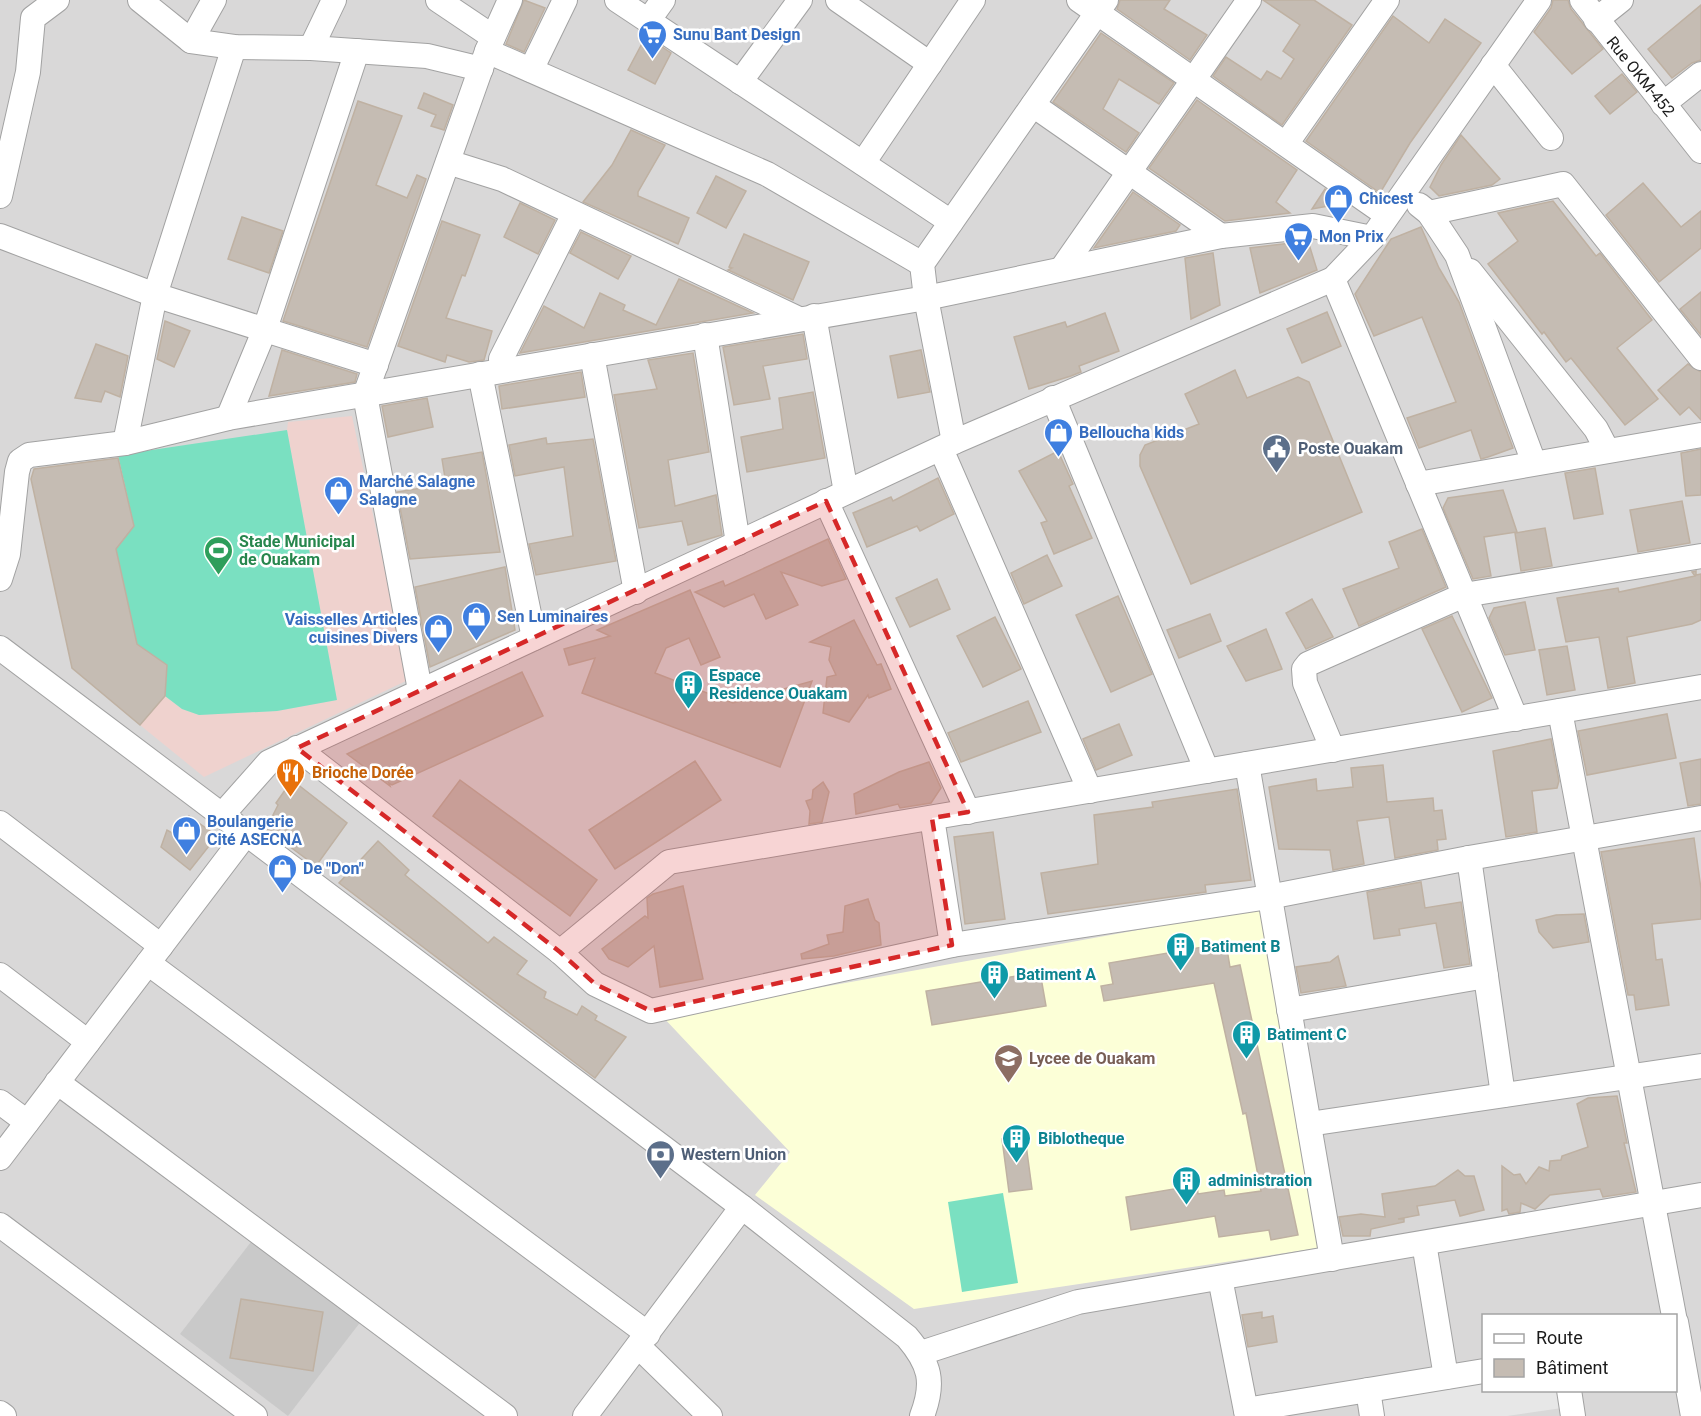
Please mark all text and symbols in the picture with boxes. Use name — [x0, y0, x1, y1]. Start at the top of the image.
supermarket icon: Sunu Bant Design — [636, 18, 668, 60]
place label: Sunu Bant Design — [673, 25, 800, 44]
street label: Rue OKM-452 — [1603, 32, 1679, 120]
shop icon: Chicest — [1322, 182, 1354, 224]
place label: Chicest — [1359, 189, 1414, 208]
supermarket icon: Mon Prix — [1282, 220, 1314, 262]
place label: Mon Prix — [1319, 227, 1384, 246]
shop icon: Belloucha kids — [1042, 416, 1074, 458]
place label: Belloucha kids — [1079, 423, 1184, 442]
public building icon: Poste Ouakam — [1261, 432, 1293, 474]
place label: Poste Ouakam — [1298, 439, 1403, 458]
place label: Marché Salagne Salagne — [359, 472, 476, 509]
shop icon: Marché Salagne Salagne — [322, 474, 354, 516]
place label: Stade Municipal de Ouakam — [239, 532, 355, 569]
sports icon: Stade Municipal de Ouakam — [202, 534, 234, 576]
shop icon: Sen Luminaires — [460, 600, 492, 642]
place label: Sen Luminaires — [497, 607, 608, 626]
place label: Vaisselles Articles cuisines Divers — [285, 610, 418, 647]
shop icon: Vaisselles Articles cuisines Divers — [423, 612, 455, 654]
place label: Espace Residence Ouakam — [709, 666, 847, 703]
building icon: Espace Residence Ouakam — [672, 668, 704, 710]
restaurant icon: Brioche Dorée — [275, 756, 307, 798]
place label: Brioche Dorée — [312, 763, 414, 782]
place label: Boulangerie Cité ASECNA — [207, 812, 302, 849]
shop icon: Boulangerie Cité ASECNA — [170, 814, 202, 856]
shop icon: De "Don" — [266, 852, 298, 894]
place label: De "Don" — [303, 859, 364, 878]
building icon: Batiment B — [1164, 930, 1196, 972]
place label: Batiment B — [1201, 937, 1281, 956]
building icon: Batiment A — [979, 958, 1011, 1000]
place label: Batiment A — [1016, 965, 1096, 984]
building icon: Batiment C — [1230, 1018, 1262, 1060]
place label: Batiment C — [1267, 1025, 1347, 1044]
school or university icon: Lycee de Ouakam — [992, 1042, 1024, 1084]
place label: Lycee de Ouakam — [1029, 1049, 1155, 1068]
building icon: Biblotheque — [1001, 1122, 1033, 1164]
place label: Biblotheque — [1038, 1129, 1125, 1148]
bank icon: Western Union — [644, 1138, 676, 1180]
place label: Western Union — [681, 1145, 786, 1164]
building icon: administration — [1171, 1164, 1203, 1206]
place label: administration — [1208, 1171, 1312, 1190]
legend — [1482, 1314, 1677, 1392]
text: Route — [1536, 1327, 1583, 1348]
text: Bâtiment — [1536, 1357, 1609, 1378]

